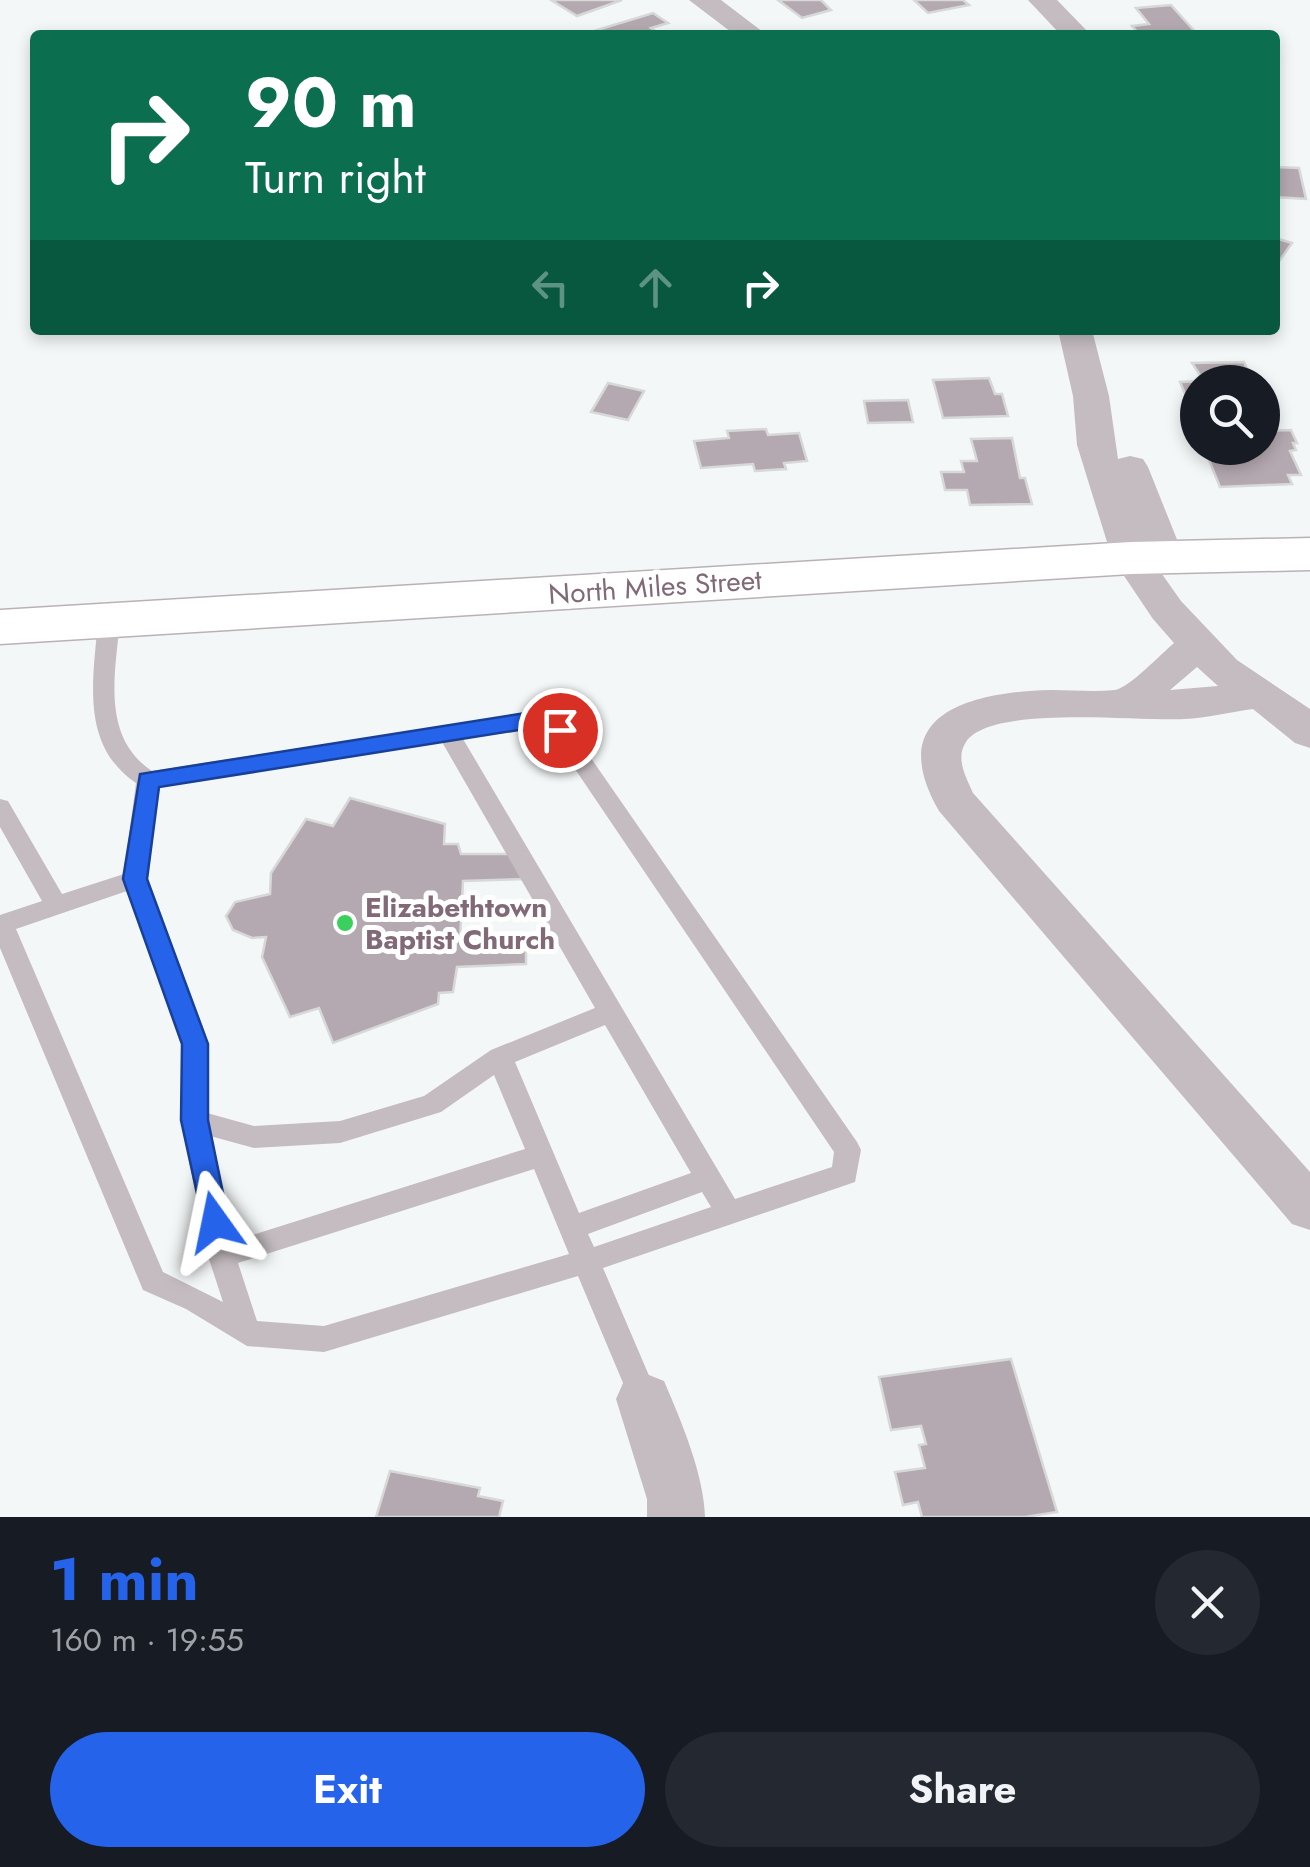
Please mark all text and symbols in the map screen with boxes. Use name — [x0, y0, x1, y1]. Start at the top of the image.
text: 90 m — [245, 52, 417, 153]
icon: right — [80, 70, 210, 200]
text: Turn right — [245, 145, 426, 210]
icon: left — [523, 260, 578, 315]
icon: ahead — [628, 260, 683, 315]
icon: right — [733, 260, 788, 315]
map controls — [1180, 365, 1280, 465]
button: search — [1180, 365, 1280, 465]
street label: North Miles Street — [547, 559, 763, 615]
pin — [518, 688, 603, 773]
icon: arrive — [533, 703, 588, 758]
place label: Elizabethtown Baptist Church — [365, 887, 555, 960]
marker: Elizabethtown Baptist Church — [334, 912, 356, 934]
position arrow — [163, 1170, 267, 1274]
text: 1 min — [50, 1536, 199, 1623]
button: close — [1155, 1550, 1260, 1655]
text: 160 m · 19:55 — [50, 1617, 244, 1663]
button: Exit — [50, 1732, 645, 1847]
button: Share — [665, 1732, 1260, 1847]

